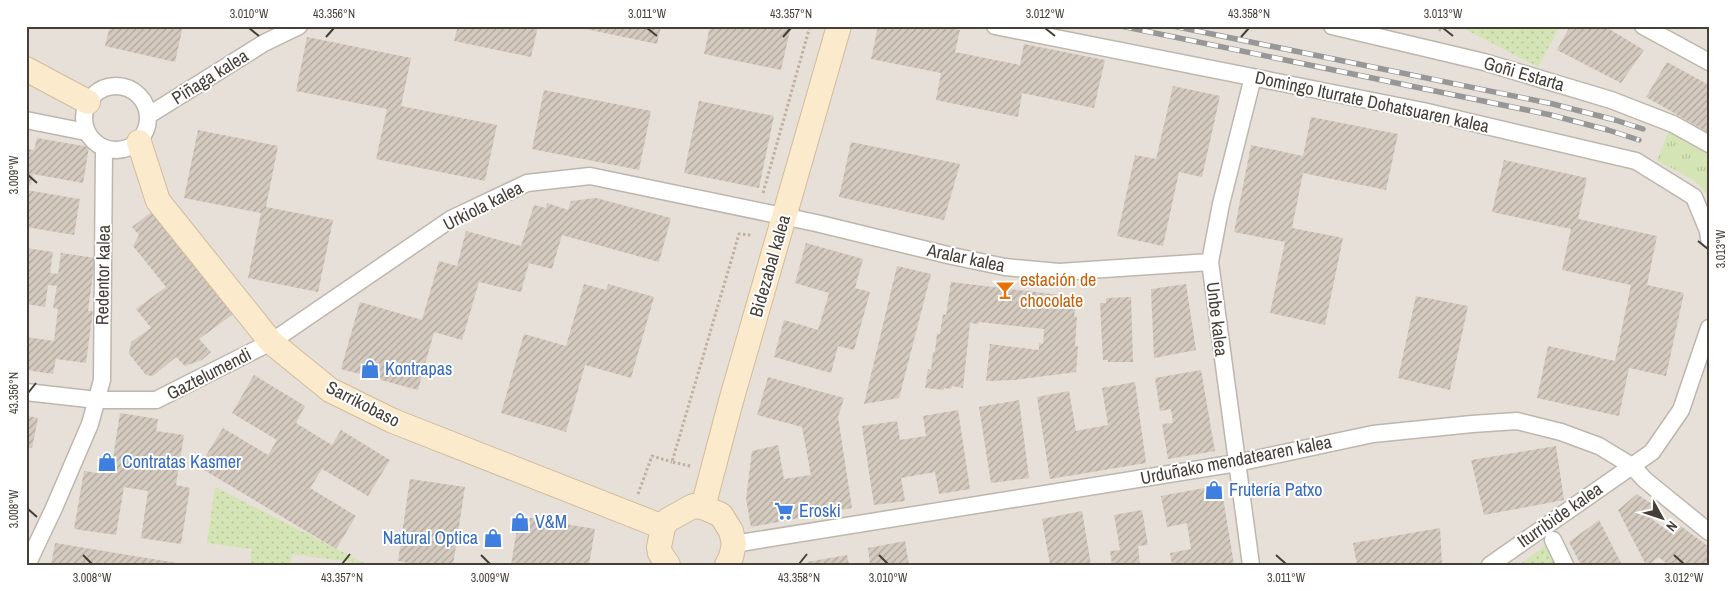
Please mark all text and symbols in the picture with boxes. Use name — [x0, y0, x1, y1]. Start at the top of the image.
text: 3.010°W — [230, 6, 269, 22]
text: 43.356°N — [313, 6, 355, 22]
text: 3.011°W — [628, 6, 667, 22]
text: 43.357°N — [770, 6, 812, 22]
text: 3.012°W — [1026, 6, 1065, 22]
text: 43.358°N — [1228, 6, 1270, 22]
text: 3.013°W — [1424, 6, 1463, 22]
street label: Piñaga kalea — [167, 43, 253, 110]
street label: Goñi Estarta — [1481, 50, 1567, 97]
street label: Domingo Iturrate Dohatsuaren kalea — [1253, 64, 1491, 139]
text: 3.009°W — [6, 155, 22, 194]
street label: Urkiola kalea — [439, 175, 527, 236]
street label: Bidezabal kalea — [743, 212, 796, 320]
street label: Redentor kalea — [89, 225, 116, 325]
text: 3.013°W — [1713, 229, 1729, 268]
street label: Aralar kalea — [924, 237, 1007, 278]
place label: estación de chocolate — [1020, 267, 1096, 313]
bar icon: estación de chocolate — [994, 279, 1016, 301]
street label: Unbe kalea — [1201, 280, 1234, 358]
street label: Gaztelumendi — [162, 342, 255, 406]
place label: Kontrapas — [385, 356, 452, 381]
shop icon: Kontrapas — [359, 358, 381, 380]
text: 43.356°N — [6, 372, 22, 414]
street label: Sarrikobaso — [322, 374, 404, 433]
street label: Urduñako mendatearen kalea — [1138, 429, 1334, 490]
place label: Contratas Kasmer — [122, 449, 241, 474]
shop icon: Contratas Kasmer — [96, 451, 118, 473]
street label: Iturribide kalea — [1512, 476, 1607, 553]
place label: Frutería Patxo — [1229, 477, 1323, 502]
shop icon: Frutería Patxo — [1203, 479, 1225, 501]
text: 3.008°W — [6, 489, 22, 528]
north arrow — [1638, 494, 1688, 544]
place label: Eroski — [799, 498, 841, 523]
supermarket icon: Eroski — [773, 500, 795, 522]
place label: V&M — [535, 509, 567, 534]
shop icon: V&M — [509, 511, 531, 533]
text: N — [1662, 517, 1682, 535]
place label: Natural Optica — [383, 525, 478, 550]
shop icon: Natural Optica — [482, 527, 504, 549]
text: 3.008°W — [73, 570, 112, 586]
text: 43.357°N — [321, 570, 363, 586]
text: 3.009°W — [471, 570, 510, 586]
text: 43.358°N — [778, 570, 820, 586]
text: 3.010°W — [869, 570, 908, 586]
text: 3.011°W — [1267, 570, 1306, 586]
text: 3.012°W — [1665, 570, 1704, 586]

